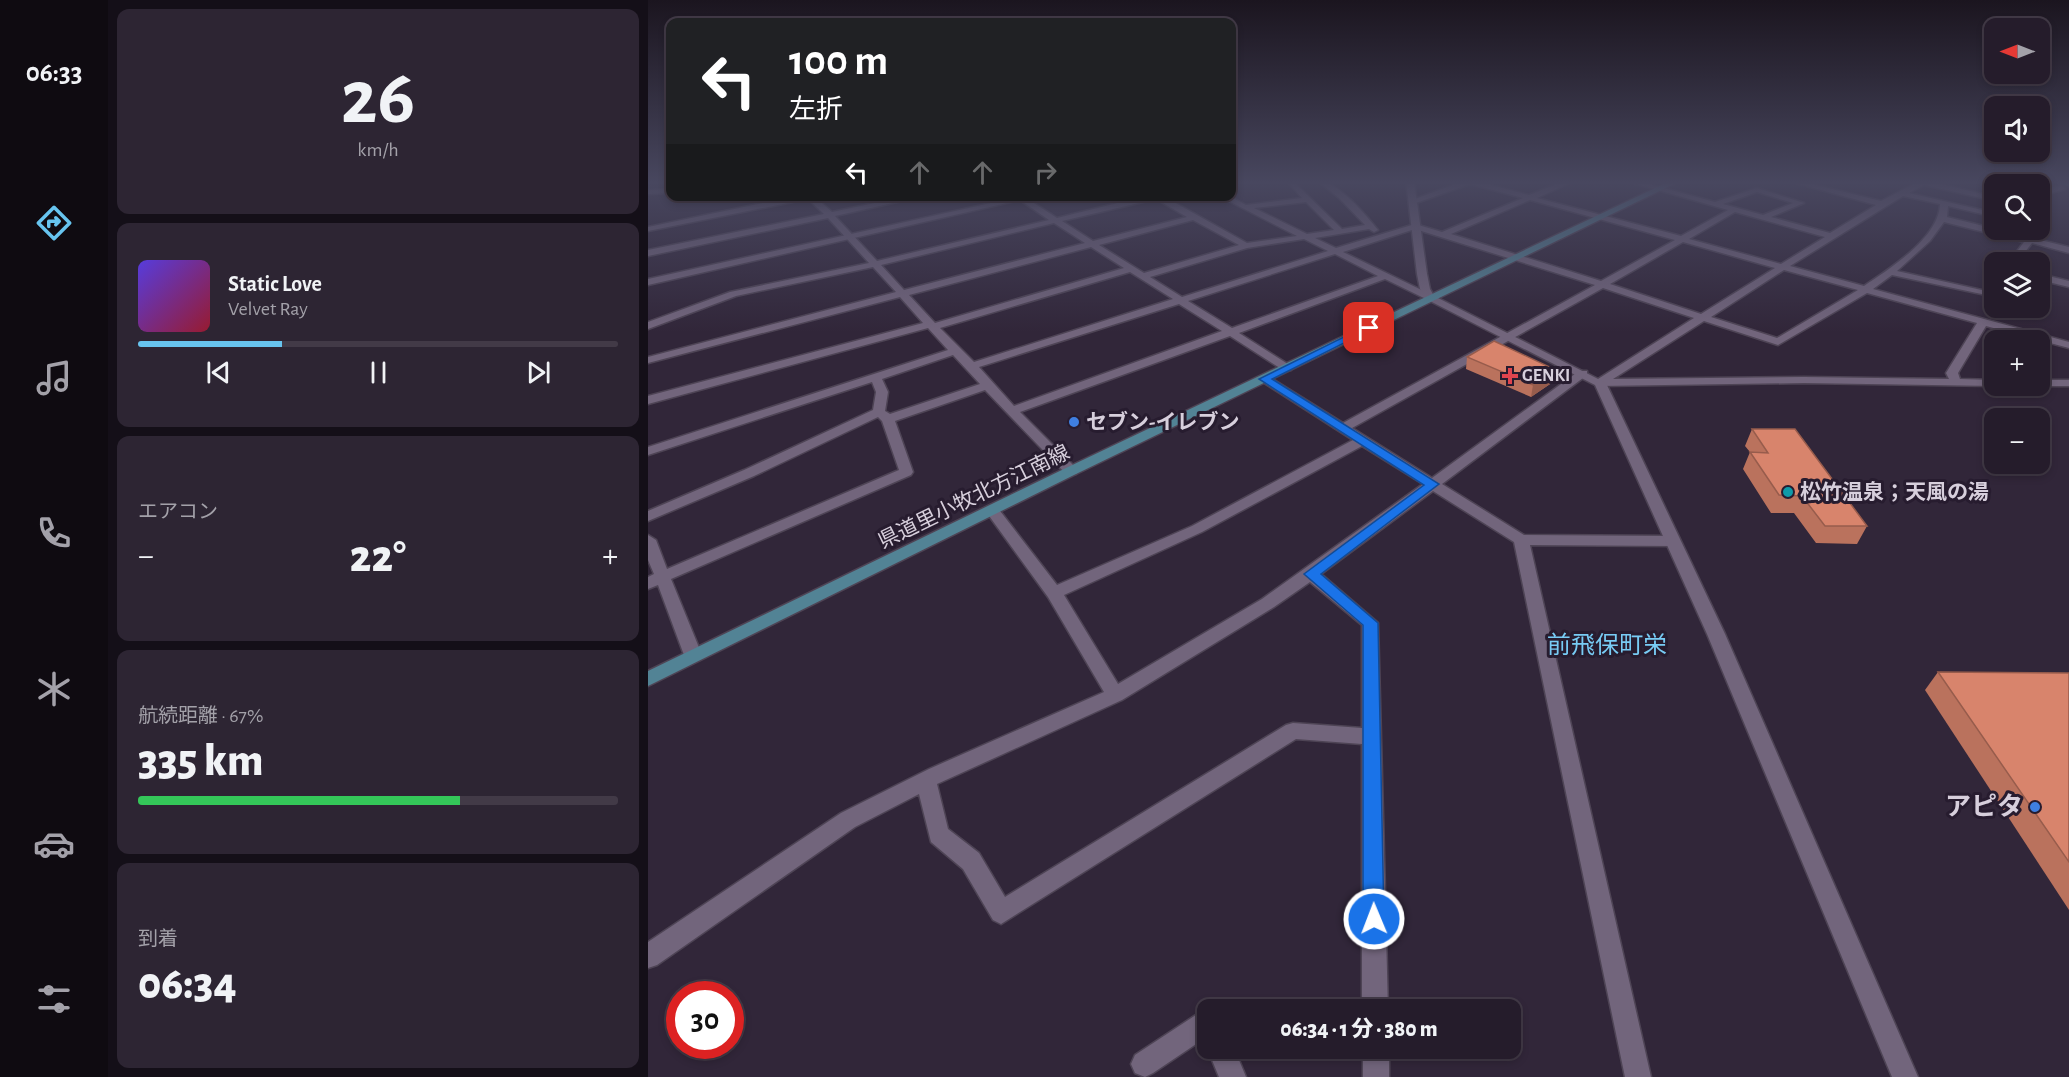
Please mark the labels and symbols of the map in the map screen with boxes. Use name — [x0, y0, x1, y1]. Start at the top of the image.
north arrow — [1984, 18, 2050, 84]
pin — [1343, 302, 1394, 353]
place label: GENKI — [1522, 367, 1570, 385]
marker: GENKI — [1503, 369, 1517, 383]
place label: セブン-イレブン — [1086, 410, 1239, 433]
marker: セブン-イレブン — [1067, 415, 1081, 429]
street label: 県道里小牧北方江南線 — [875, 441, 1073, 552]
place label: 松竹温泉；天風の湯 — [1800, 481, 1989, 503]
marker: 松竹温泉；天風の湯 — [1781, 485, 1795, 499]
district label: 前飛保町栄 — [1547, 632, 1667, 658]
place label: アピタ — [1945, 793, 2023, 820]
marker: アピタ — [2028, 800, 2042, 814]
position arrow — [1342, 887, 1406, 951]
speed limit sign: 30 — [666, 981, 744, 1059]

